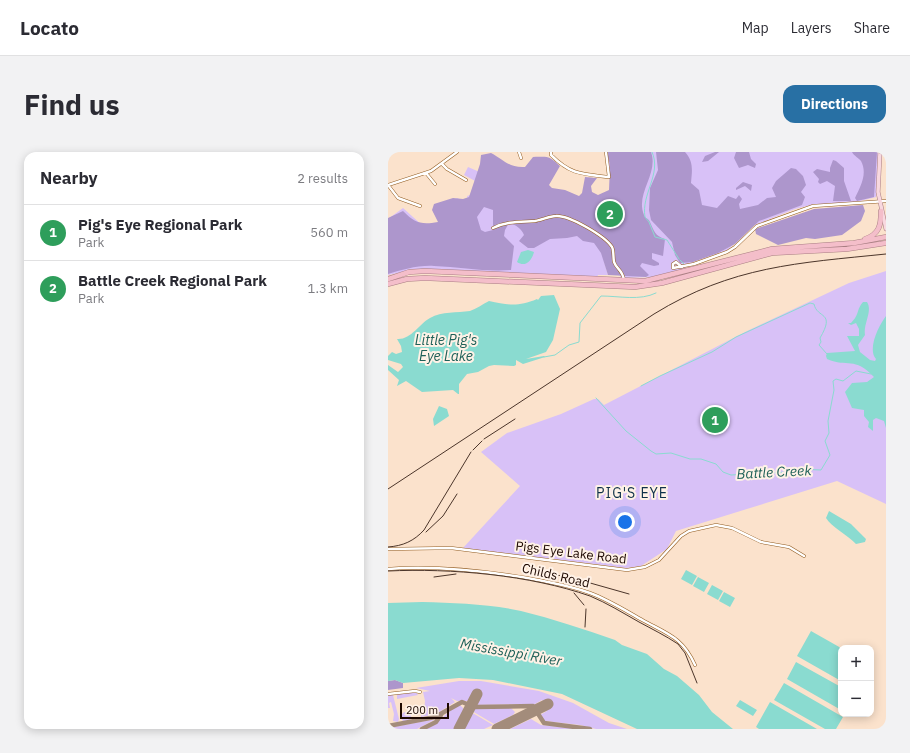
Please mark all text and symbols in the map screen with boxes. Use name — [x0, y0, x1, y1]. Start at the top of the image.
text: Locato — [20, 16, 79, 40]
text: Map — [742, 19, 769, 37]
text: Layers — [791, 19, 832, 37]
text: Share — [854, 19, 890, 37]
button: Directions — [783, 85, 886, 123]
text: Find us — [24, 86, 120, 123]
text: Nearby — [40, 167, 98, 189]
text: 2 results — [297, 170, 348, 187]
pin: 2 — [597, 199, 623, 229]
text: Pig's Eye Regional Park — [78, 215, 242, 234]
text: 1 — [49, 224, 57, 241]
text: 560 m — [310, 224, 348, 241]
text: Park — [78, 234, 104, 251]
text: Battle Creek Regional Park — [78, 271, 267, 290]
text: 2 — [49, 280, 57, 297]
text: 1.3 km — [308, 280, 348, 297]
text: Park — [78, 290, 104, 307]
water label: Little Pig's Eye Lake — [415, 331, 478, 365]
pin: 1 — [702, 405, 728, 435]
water label: Battle Creek — [736, 461, 813, 483]
district label: PIG'S EYE — [596, 484, 668, 502]
your location — [615, 512, 635, 532]
street label: Pigs Eye Lake Road — [514, 537, 627, 568]
street label: Childs Road — [520, 559, 591, 592]
water label: Mississippi River — [459, 634, 564, 670]
map controls — [838, 645, 874, 717]
button: + — [838, 645, 874, 681]
button: − — [838, 681, 874, 717]
scale bar — [400, 701, 449, 720]
text: 200 m — [406, 703, 438, 717]

